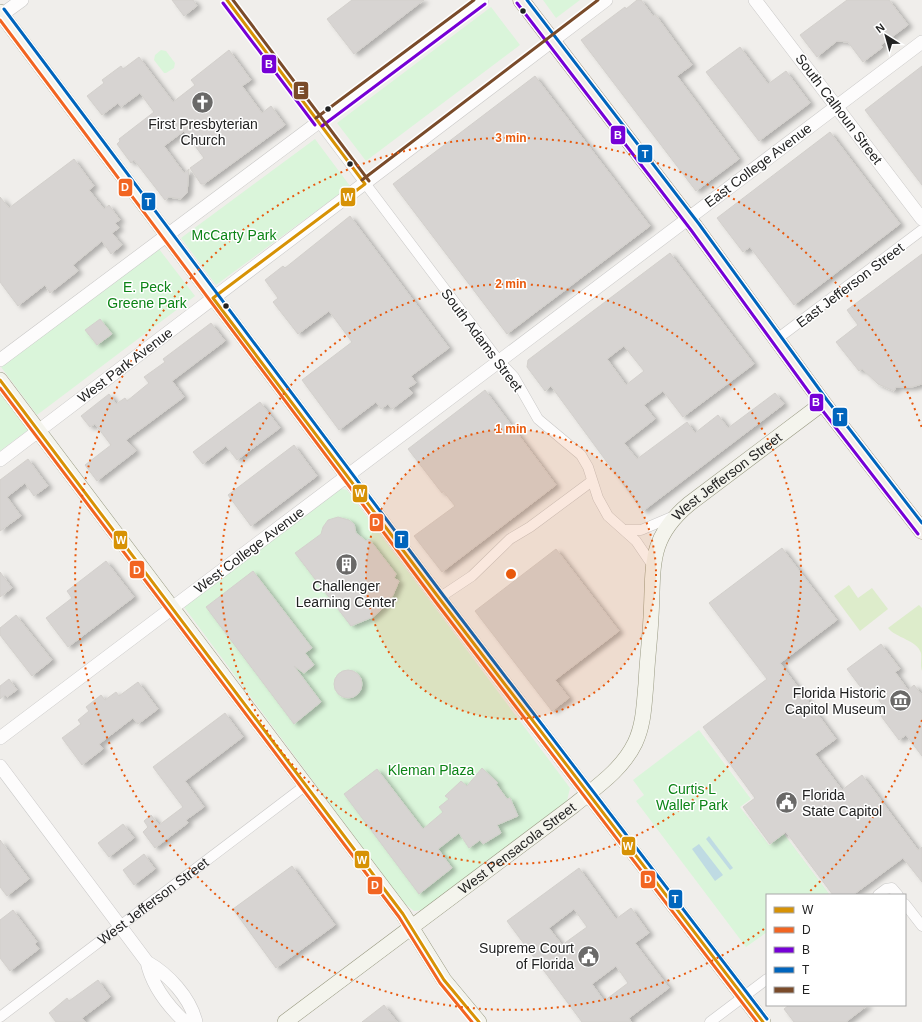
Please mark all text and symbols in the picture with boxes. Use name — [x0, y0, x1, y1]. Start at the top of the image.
unlabelled marker — [518, 6, 528, 16]
north arrow — [866, 16, 906, 56]
text: N — [873, 21, 887, 35]
street label: South Calhoun Street — [792, 51, 886, 167]
line badge: B — [261, 54, 277, 74]
text: B — [265, 58, 273, 70]
line badge: E — [293, 81, 309, 100]
text: E — [297, 84, 305, 96]
church icon: First Presbyterian Church — [190, 89, 216, 115]
unlabelled marker — [323, 104, 333, 114]
place label: First Presbyterian Church — [148, 116, 258, 148]
street label: East College Avenue — [701, 119, 815, 210]
line badge: B — [610, 125, 626, 145]
text: B — [614, 129, 622, 141]
text: 3 min — [495, 131, 527, 145]
line badge: T — [637, 144, 653, 163]
text: T — [642, 148, 649, 160]
unlabelled marker — [345, 159, 355, 169]
line badge: D — [118, 178, 133, 197]
text: D — [121, 181, 129, 193]
line badge: W — [340, 187, 356, 207]
text: W — [343, 191, 354, 203]
line badge: T — [141, 192, 156, 211]
text: T — [145, 196, 152, 208]
park label: McCarty Park — [192, 227, 277, 243]
street label: East Jefferson Street — [793, 239, 907, 331]
text: 2 min — [495, 277, 527, 291]
park label: E. Peck Greene Park — [107, 279, 188, 311]
street label: South Adams Street — [438, 285, 526, 395]
unlabelled marker — [221, 301, 231, 311]
street label: West Park Avenue — [74, 324, 176, 406]
line badge: B — [809, 393, 824, 412]
text: B — [812, 396, 820, 408]
line badge: T — [832, 407, 848, 427]
text: T — [837, 411, 844, 423]
text: 1 min — [495, 422, 527, 436]
street label: West Jefferson Street — [668, 429, 785, 524]
line badge: W — [352, 484, 368, 503]
text: W — [355, 487, 366, 499]
street label: West College Avenue — [191, 503, 307, 597]
line badge: D — [369, 513, 384, 532]
text: D — [372, 516, 380, 528]
line badge: W — [113, 530, 128, 550]
line badge: T — [394, 530, 409, 549]
text: T — [398, 533, 405, 545]
text: W — [116, 534, 127, 546]
building icon: Challenger Learning Center — [333, 551, 359, 577]
line badge: D — [129, 560, 145, 579]
text: D — [133, 564, 141, 576]
centre of rings — [504, 567, 518, 581]
place label: Challenger Learning Center — [296, 578, 397, 610]
place label: Florida Historic Capitol Museum — [785, 685, 886, 717]
museum icon: Florida Historic Capitol Museum — [888, 688, 914, 714]
park label: Kleman Plaza — [388, 762, 474, 778]
park label: Curtis L Waller Park — [656, 781, 729, 813]
place label: Florida State Capitol — [802, 787, 882, 819]
public building icon: Florida State Capitol — [774, 790, 800, 816]
street label: West Pensacola Street — [455, 799, 579, 897]
line badge: W — [621, 836, 636, 856]
text: W — [623, 840, 634, 852]
line badge: W — [354, 850, 370, 869]
street label: West Jefferson Street — [95, 854, 211, 948]
text: W — [357, 854, 368, 866]
line badge: D — [640, 870, 656, 889]
text: D — [644, 873, 652, 885]
line badge: D — [367, 876, 383, 895]
text: D — [371, 879, 379, 891]
line badge: T — [668, 889, 683, 909]
text: T — [672, 893, 679, 905]
legend — [766, 894, 906, 1006]
text: W — [802, 903, 814, 917]
text: D — [802, 923, 811, 937]
place label: Supreme Court of Florida — [479, 940, 574, 972]
public building icon: Supreme Court of Florida — [576, 943, 602, 969]
text: B — [802, 943, 810, 957]
text: T — [802, 963, 810, 977]
text: E — [802, 983, 810, 997]

